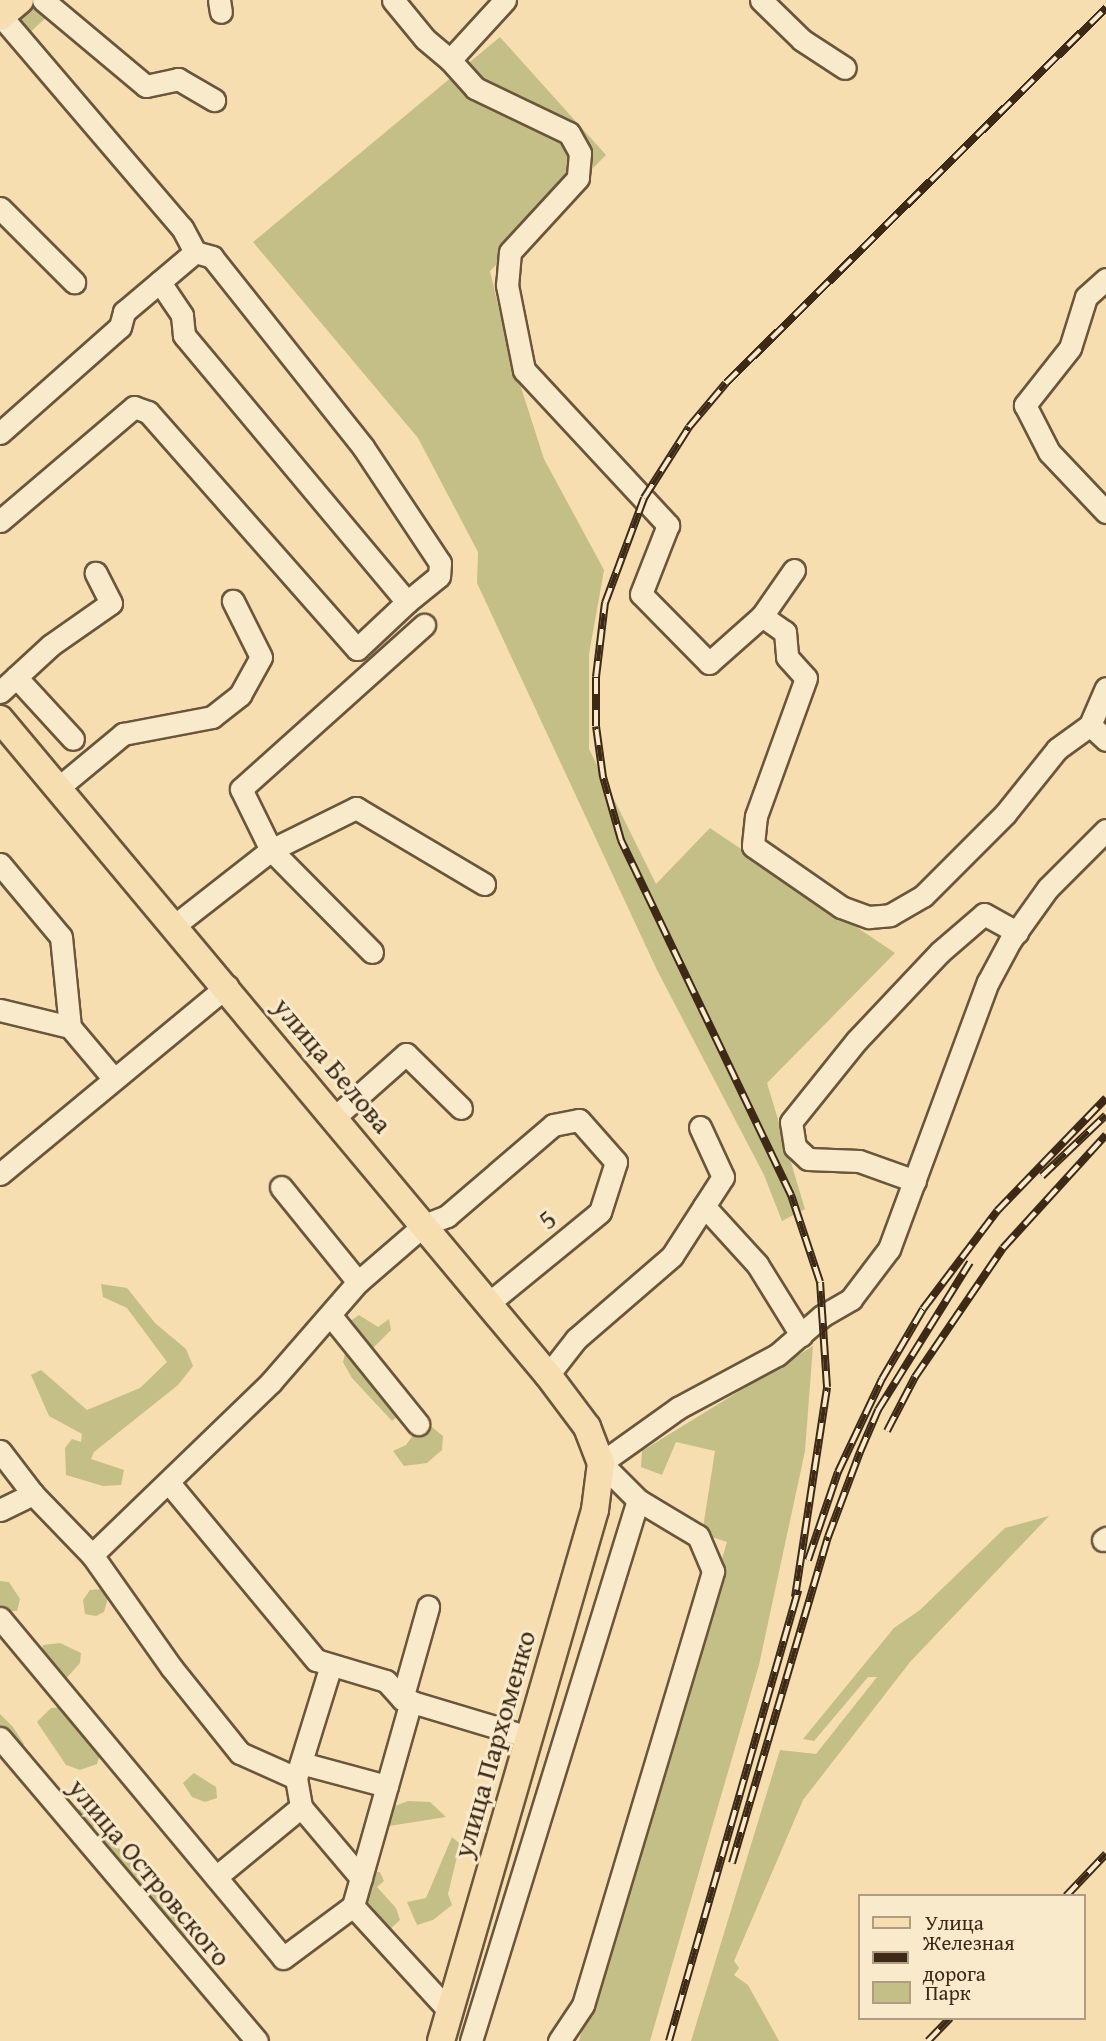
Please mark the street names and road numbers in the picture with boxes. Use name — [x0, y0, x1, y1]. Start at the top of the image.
street label: улица Белова — [266, 990, 400, 1140]
street label: 5 — [531, 1202, 563, 1236]
street label: улица Пархоменко — [445, 1626, 543, 1862]
street label: улица Островского — [62, 1771, 238, 1973]

